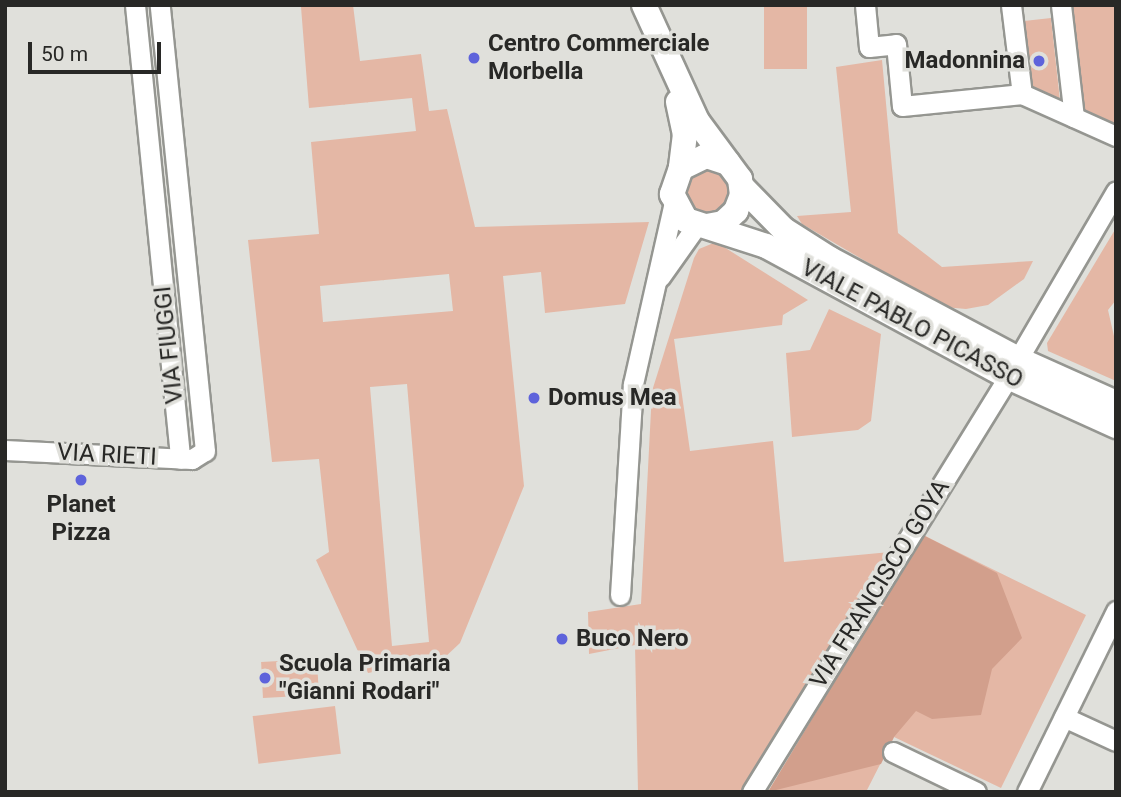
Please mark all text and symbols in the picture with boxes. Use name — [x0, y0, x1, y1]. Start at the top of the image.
scale bar — [32, 28, 164, 72]
place label: Centro Commerciale Morbella — [488, 30, 710, 86]
text: 50 m — [41, 42, 88, 66]
place label: Madonnina — [905, 47, 1025, 75]
marker: Centro Commerciale Morbella — [466, 50, 482, 66]
marker: Madonnina — [1031, 53, 1047, 69]
street label: VIALE PABLO PICASSO — [796, 253, 1028, 395]
street label: VIA FIUGGI — [149, 285, 189, 405]
place label: Domus Mea — [548, 384, 676, 412]
marker: Domus Mea — [526, 390, 542, 406]
street label: VIA RIETI — [56, 438, 158, 472]
marker: Planet Pizza — [73, 472, 89, 488]
street label: VIA FRANCISCO GOYA — [804, 474, 956, 694]
place label: Planet Pizza — [46, 491, 116, 547]
place label: Buco Nero — [576, 625, 689, 653]
marker: Buco Nero — [554, 631, 570, 647]
place label: Scuola Primaria "Gianni Rodari" — [279, 650, 451, 706]
marker: Scuola Primaria "Gianni Rodari" — [257, 670, 273, 686]

